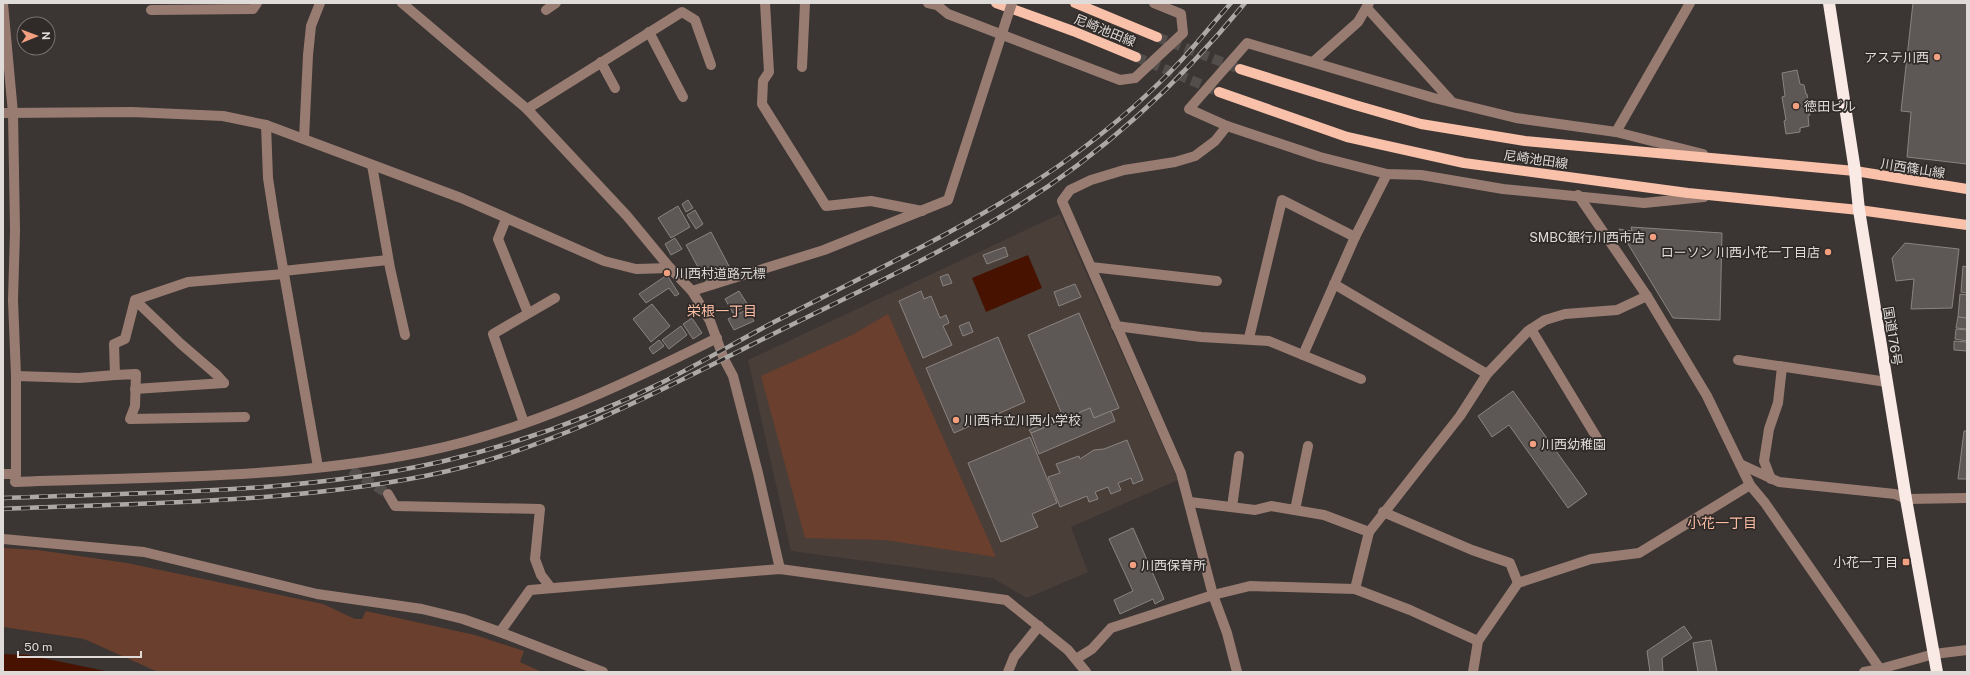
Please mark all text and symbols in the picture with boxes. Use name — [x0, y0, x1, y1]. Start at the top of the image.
street label: 尼崎池田線 — [1072, 11, 1138, 50]
north arrow — [16, 16, 56, 56]
text: N — [40, 31, 52, 40]
place label: アステ川西 — [1864, 50, 1929, 65]
marker: アステ川西 — [1932, 52, 1942, 62]
place label: 徳田ビル — [1804, 99, 1856, 114]
marker: 徳田ビル — [1791, 101, 1801, 111]
street label: 尼崎池田線 — [1503, 148, 1569, 171]
street label: 川西篠山線 — [1880, 156, 1946, 181]
place label: SMBC銀行川西市店 — [1529, 230, 1645, 245]
marker: SMBC銀行川西市店 — [1648, 232, 1658, 242]
place label: ローソン 川西小花一丁目店 — [1661, 245, 1820, 260]
marker: ローソン 川西小花一丁目店 — [1823, 247, 1833, 257]
place label: 川西村道路元標 — [675, 266, 766, 281]
marker: 川西村道路元標 — [662, 268, 672, 278]
district label: 栄根一丁目 — [687, 303, 757, 319]
street label: 国道176号 — [1880, 305, 1905, 367]
place label: 川西市立川西小学校 — [964, 413, 1081, 428]
marker: 川西市立川西小学校 — [951, 415, 961, 425]
place label: 川西幼稚園 — [1541, 437, 1606, 452]
marker: 川西幼稚園 — [1528, 439, 1538, 449]
district label: 小花一丁目 — [1687, 515, 1757, 531]
place label: 小花一丁目 — [1833, 555, 1898, 570]
marker: 小花一丁目 — [1901, 557, 1911, 567]
place label: 川西保育所 — [1141, 558, 1206, 573]
marker: 川西保育所 — [1128, 560, 1138, 570]
scale bar — [18, 633, 141, 659]
text: 50 m — [24, 640, 52, 654]

